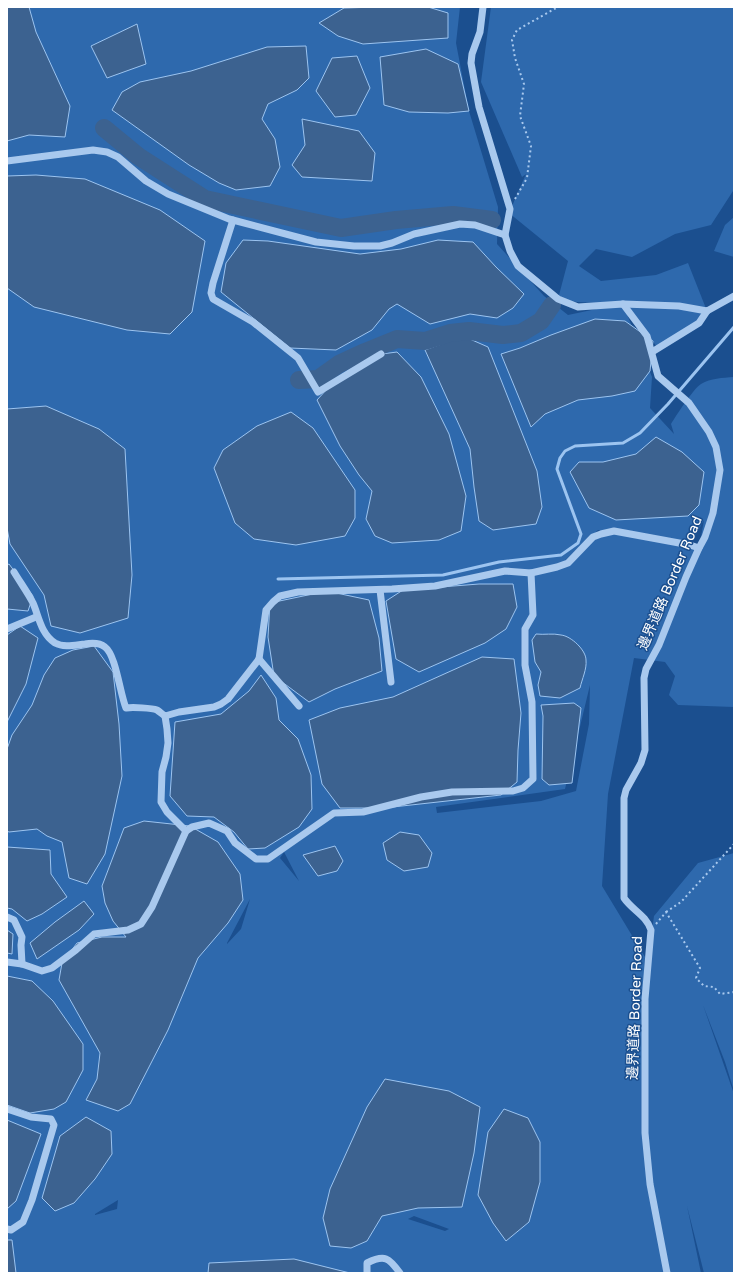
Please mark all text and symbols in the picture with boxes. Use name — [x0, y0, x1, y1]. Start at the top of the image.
street label: 邊界道路 Border Road — [634, 513, 706, 653]
street label: 邊界道路 Border Road — [624, 936, 646, 1080]

